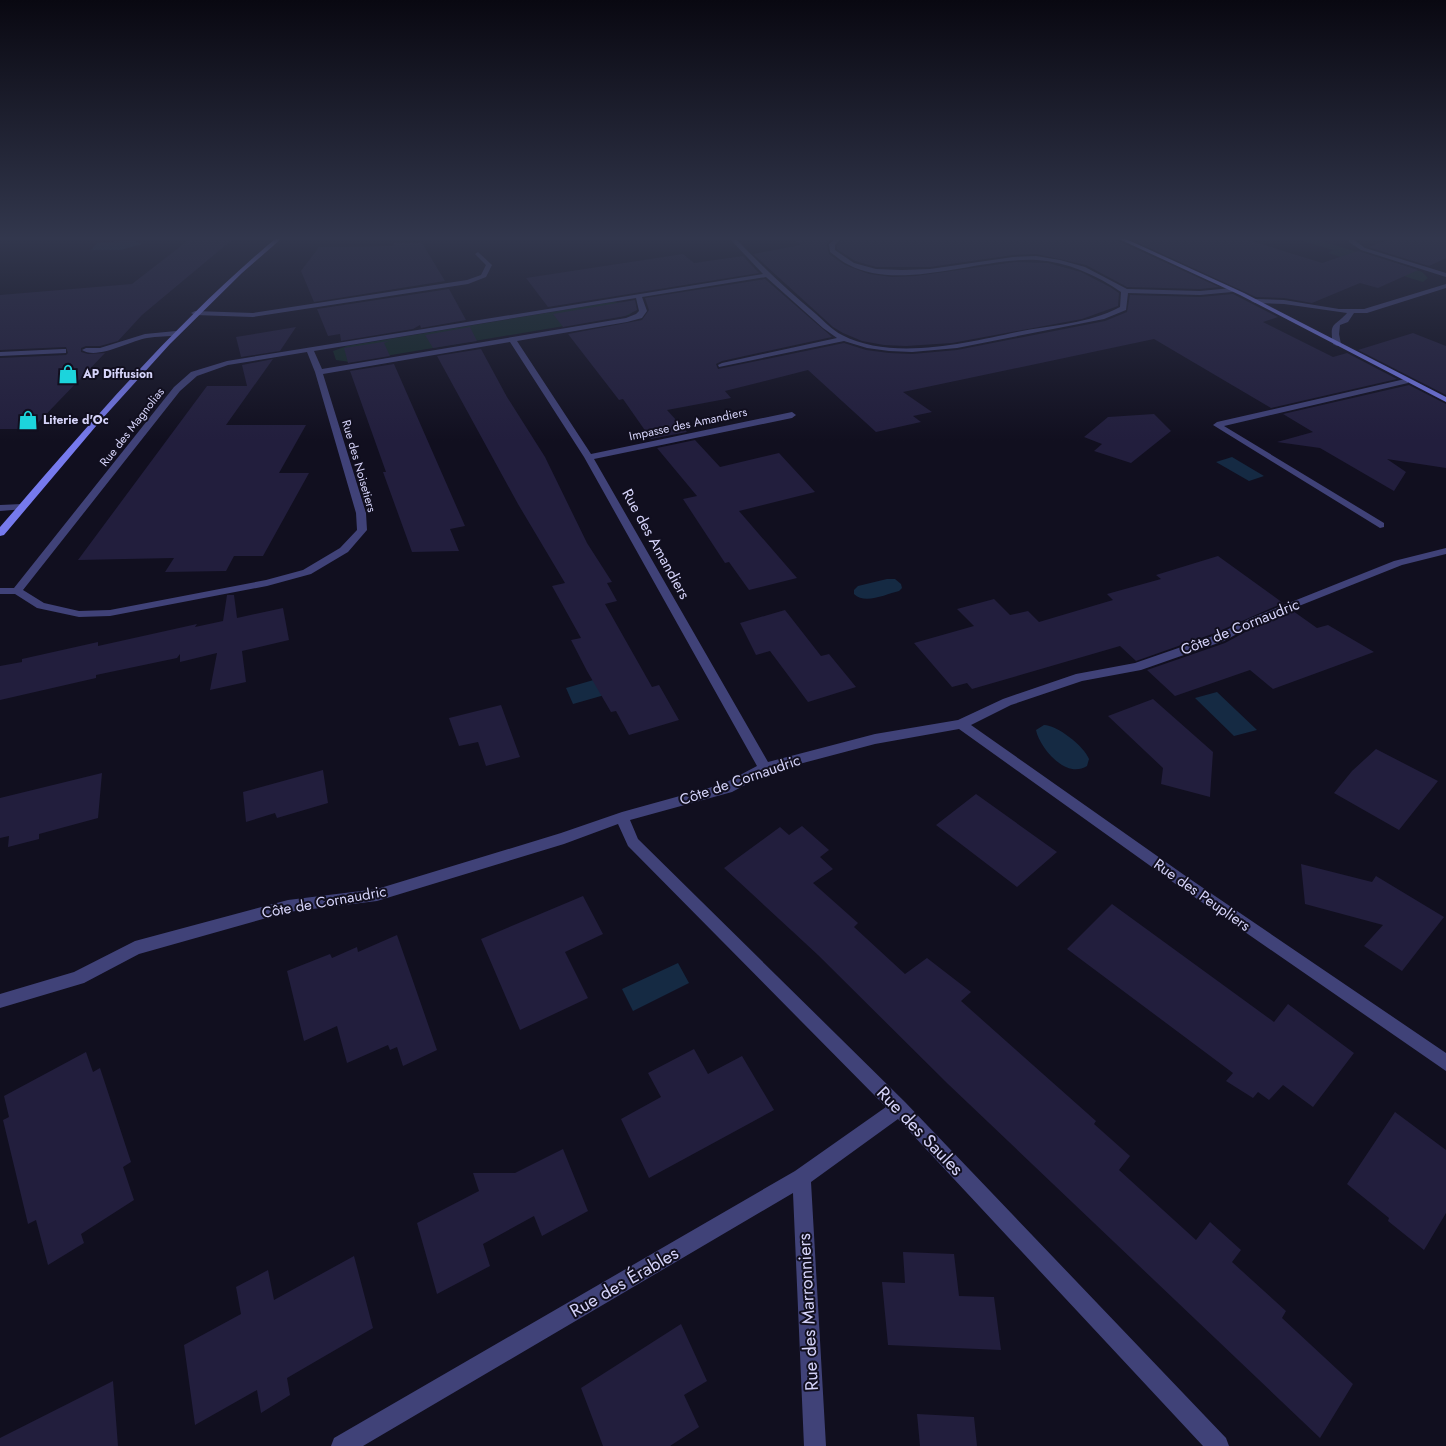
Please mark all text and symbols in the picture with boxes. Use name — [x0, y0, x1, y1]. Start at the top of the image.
shop icon: AP Diffusion — [57, 363, 79, 385]
place label: AP Diffusion — [82, 365, 153, 383]
street label: Rue des Magnolias — [95, 384, 169, 470]
street label: Impasse des Amandiers — [627, 403, 749, 445]
shop icon: Literie d'Oc — [17, 409, 39, 431]
place label: Literie d'Oc — [43, 411, 109, 429]
street label: Rue des Noisetiers — [337, 418, 381, 514]
street label: Rue des Amandiers — [616, 485, 696, 603]
street label: Côte de Cornaudric — [1177, 593, 1303, 661]
street label: Côte de Cornaudric — [677, 749, 803, 811]
street label: Rue des Peupliers — [1149, 853, 1255, 937]
street label: Côte de Cornaudric — [260, 880, 388, 924]
street label: Rue des Saules — [871, 1081, 969, 1181]
street label: Rue des Marronniers — [791, 1233, 825, 1391]
street label: Rue des Érables — [565, 1240, 683, 1324]

